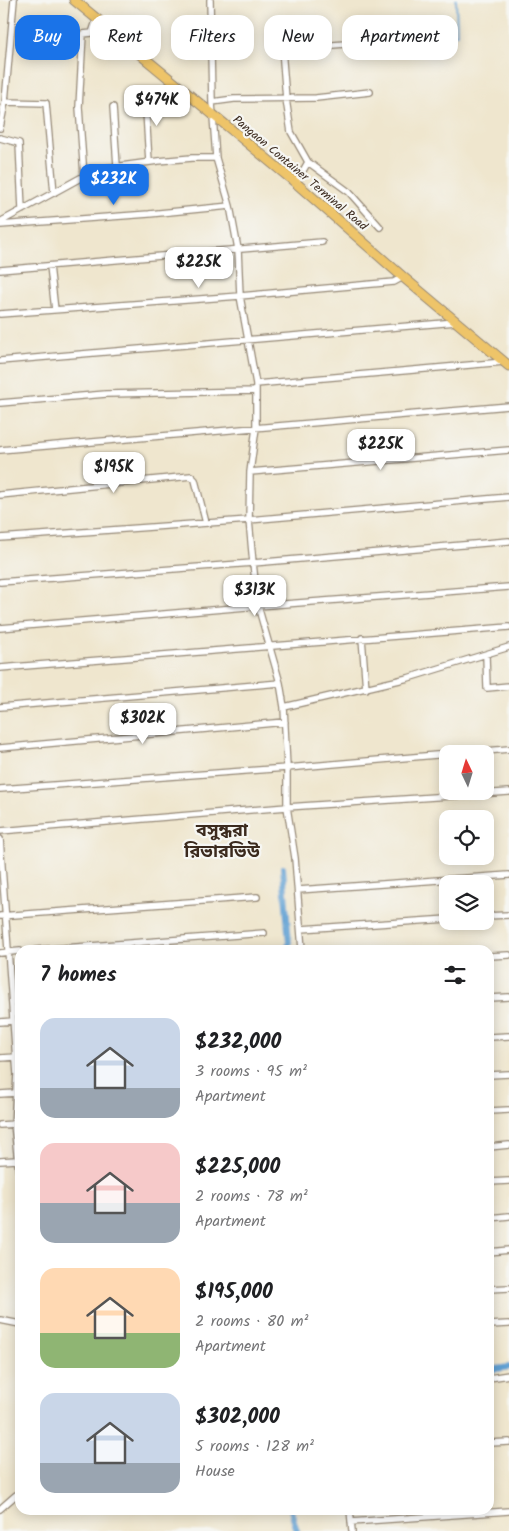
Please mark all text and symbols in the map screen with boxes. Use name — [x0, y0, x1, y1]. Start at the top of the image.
chip: Buy — [15, 15, 80, 60]
chip: Rent — [90, 15, 161, 60]
chip: Filters — [171, 15, 254, 60]
chip: New — [264, 15, 332, 60]
chip: Apartment — [342, 15, 458, 60]
pin: $474K — [122, 84, 192, 127]
text: $474K — [135, 88, 179, 113]
street label: Pangaon Container Terminal Road — [228, 111, 372, 236]
pin: $232K — [79, 164, 149, 206]
text: $232K — [91, 167, 137, 192]
pin: $225K — [164, 246, 234, 289]
text: $225K — [176, 250, 222, 275]
pin: $225K — [346, 428, 416, 471]
text: $225K — [358, 432, 404, 457]
pin: $195K — [79, 452, 149, 494]
text: $195K — [94, 455, 134, 480]
pin: $313K — [220, 574, 290, 617]
text: $313K — [234, 578, 276, 603]
pin: $302K — [108, 702, 178, 745]
text: $302K — [120, 706, 166, 731]
north arrow — [439, 745, 494, 800]
map controls — [439, 745, 494, 930]
button: locate — [439, 810, 494, 865]
district label: বসুন্ধরা রিভারভিউ — [183, 817, 261, 867]
button: layers — [439, 875, 494, 930]
text: 7 homes — [40, 959, 117, 992]
icon: filters — [441, 961, 469, 989]
text: $232,000 — [195, 1026, 281, 1059]
icon: home — [80, 1038, 140, 1098]
text: 3 rooms · 95 m² — [195, 1059, 307, 1084]
text: Apartment — [195, 1084, 266, 1109]
text: $225,000 — [195, 1151, 280, 1184]
icon: home — [80, 1163, 140, 1223]
text: 2 rooms · 78 m² — [195, 1184, 308, 1209]
text: Apartment — [195, 1209, 266, 1234]
text: $195,000 — [195, 1276, 273, 1309]
icon: home — [80, 1288, 140, 1348]
text: 2 rooms · 80 m² — [195, 1309, 308, 1334]
text: Apartment — [195, 1334, 266, 1359]
text: $302,000 — [195, 1401, 280, 1434]
icon: home — [80, 1413, 140, 1473]
text: 5 rooms · 128 m² — [195, 1434, 314, 1459]
text: House — [195, 1459, 235, 1484]

